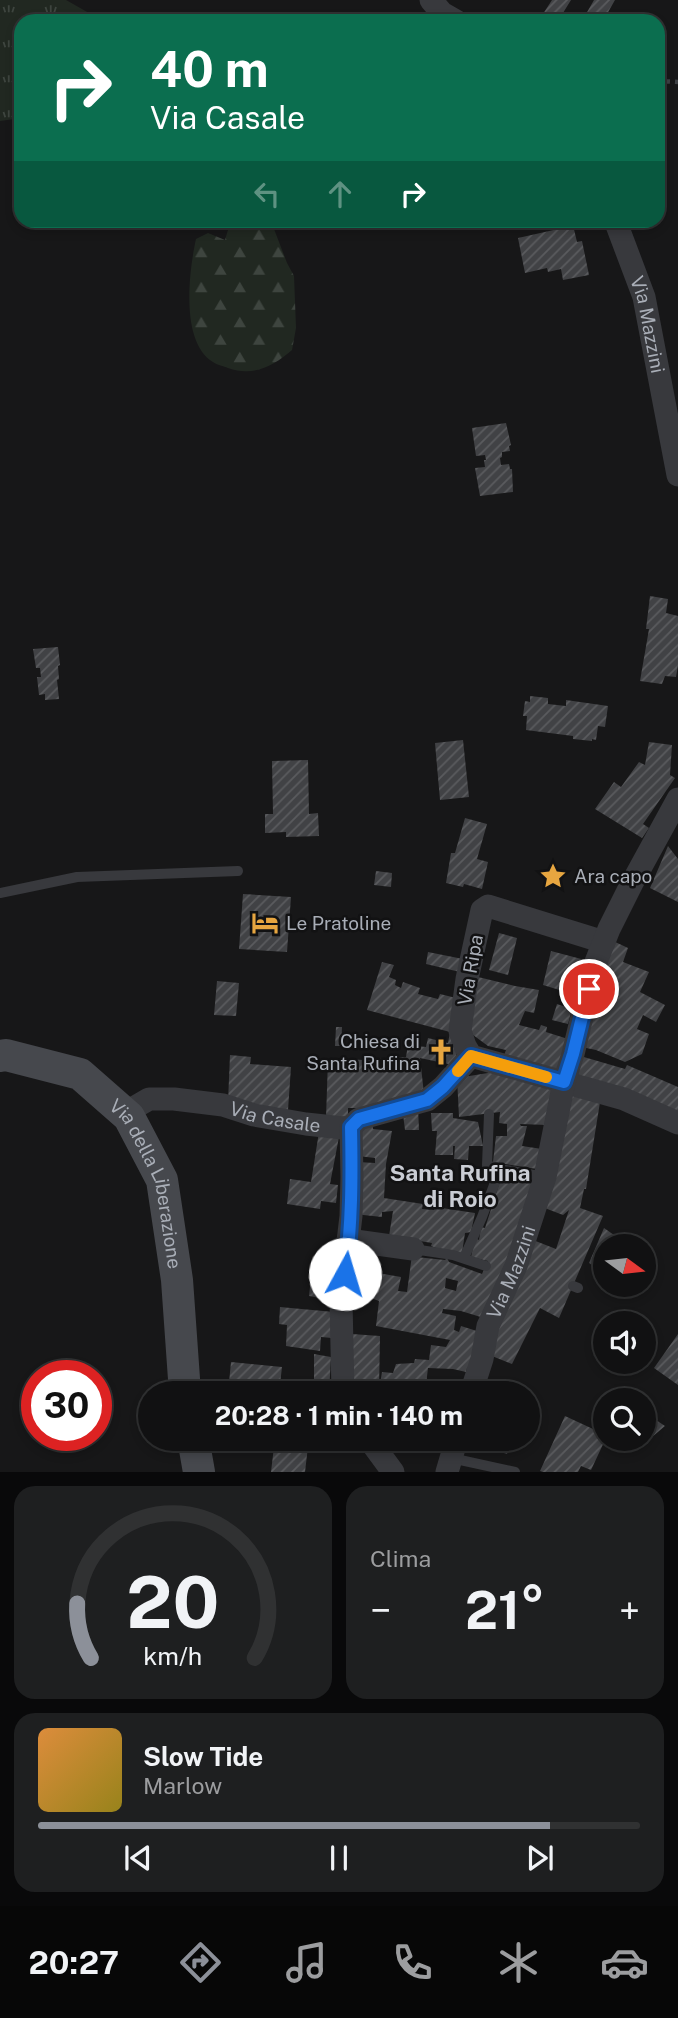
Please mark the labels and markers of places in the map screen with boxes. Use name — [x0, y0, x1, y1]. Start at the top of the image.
place icon: Ara capo — [538, 861, 568, 891]
place label: Ara capo — [574, 865, 652, 887]
hotel icon: Le Pratoline — [250, 908, 280, 938]
place label: Le Pratoline — [286, 912, 391, 934]
pin — [559, 959, 619, 1019]
place label: Chiesa di Santa Rufina — [306, 1030, 420, 1074]
church icon: Chiesa di Santa Rufina — [426, 1037, 456, 1067]

